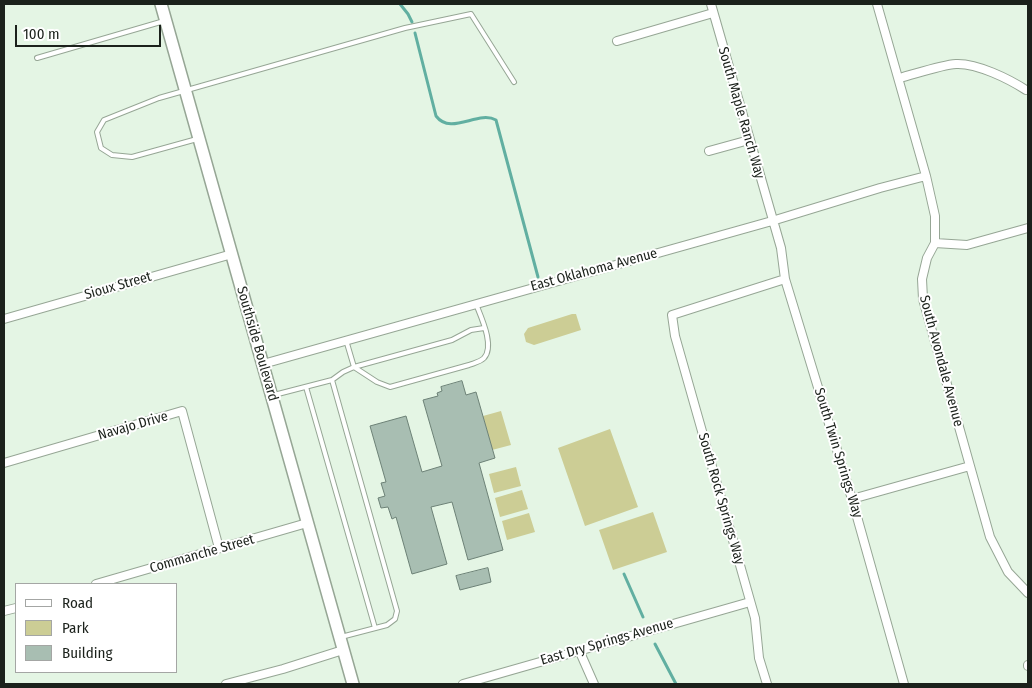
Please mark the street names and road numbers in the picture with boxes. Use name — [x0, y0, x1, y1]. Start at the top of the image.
street label: South Maple Ranch Way — [714, 45, 768, 181]
street label: East Oklahoma Avenue — [529, 245, 659, 295]
street label: Sioux Street — [83, 268, 153, 304]
street label: Southside Boulevard — [233, 285, 281, 403]
street label: South Avondale Avenue — [915, 293, 967, 429]
street label: South Twin Springs Way — [810, 386, 866, 520]
street label: Navajo Drive — [96, 408, 170, 444]
street label: South Rock Springs Way — [694, 431, 748, 567]
street label: Commanche Street — [148, 531, 256, 577]
street label: East Dry Springs Avenue — [539, 615, 675, 669]

